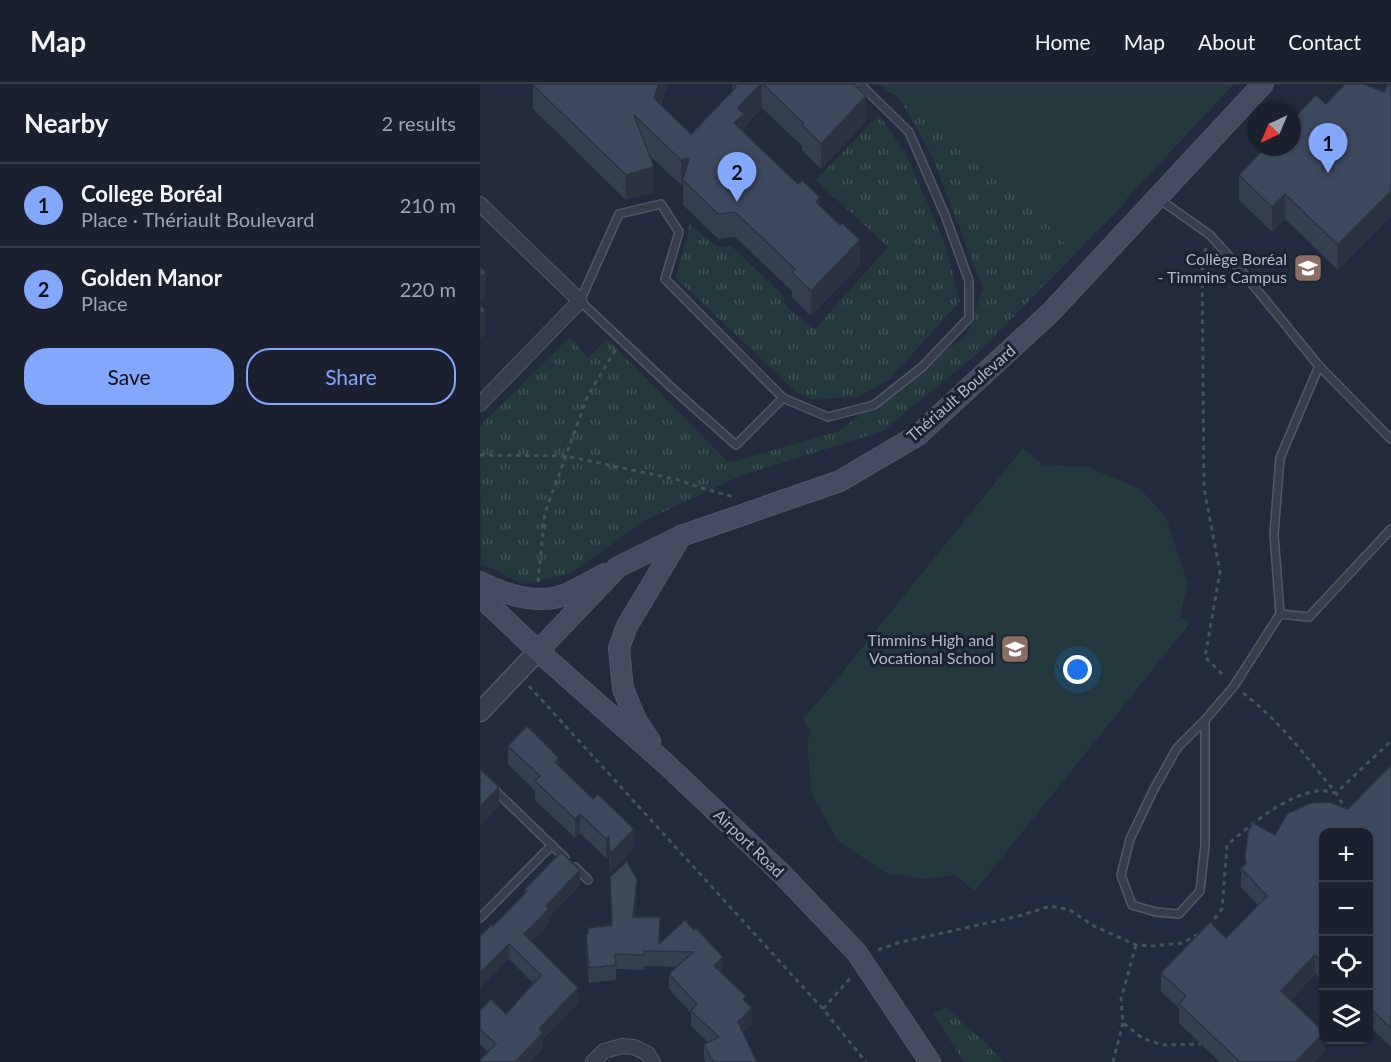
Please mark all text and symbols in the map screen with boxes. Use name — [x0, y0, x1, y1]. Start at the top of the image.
text: Map — [30, 24, 86, 58]
text: Home — [1035, 29, 1091, 54]
text: Map — [1124, 29, 1165, 54]
text: About — [1198, 29, 1255, 54]
text: Contact — [1288, 29, 1361, 54]
north arrow — [1247, 102, 1301, 156]
text: Nearby — [24, 107, 109, 139]
text: 2 results — [381, 111, 456, 135]
pin: 1 — [1308, 124, 1348, 173]
pin: 2 — [718, 152, 756, 202]
text: College Boréal — [81, 180, 222, 207]
text: 1 — [38, 193, 49, 217]
text: 210 m — [400, 193, 456, 217]
text: Place · Thériault Boulevard — [81, 207, 314, 231]
place label: Collège Boréal - Timmins Campus — [1157, 249, 1287, 286]
school or university icon: Collège Boréal - Timmins Campus — [1292, 252, 1324, 284]
text: Golden Manor — [81, 264, 222, 291]
text: 2 — [38, 277, 49, 301]
text: 220 m — [400, 277, 456, 301]
text: Place — [81, 291, 128, 315]
street label: Thériault Boulevard — [903, 340, 1019, 445]
button: Save — [24, 348, 234, 405]
button: Share — [246, 348, 456, 405]
place label: Timmins High and Vocational School — [868, 630, 994, 667]
school or university icon: Timmins High and Vocational School — [999, 633, 1031, 665]
your location — [1063, 655, 1092, 684]
street label: Airport Road — [711, 805, 788, 881]
map controls — [1319, 828, 1373, 1044]
button: + — [1319, 828, 1373, 882]
button: − — [1319, 882, 1373, 936]
button: locate — [1319, 936, 1373, 990]
button: layers — [1319, 990, 1373, 1044]

